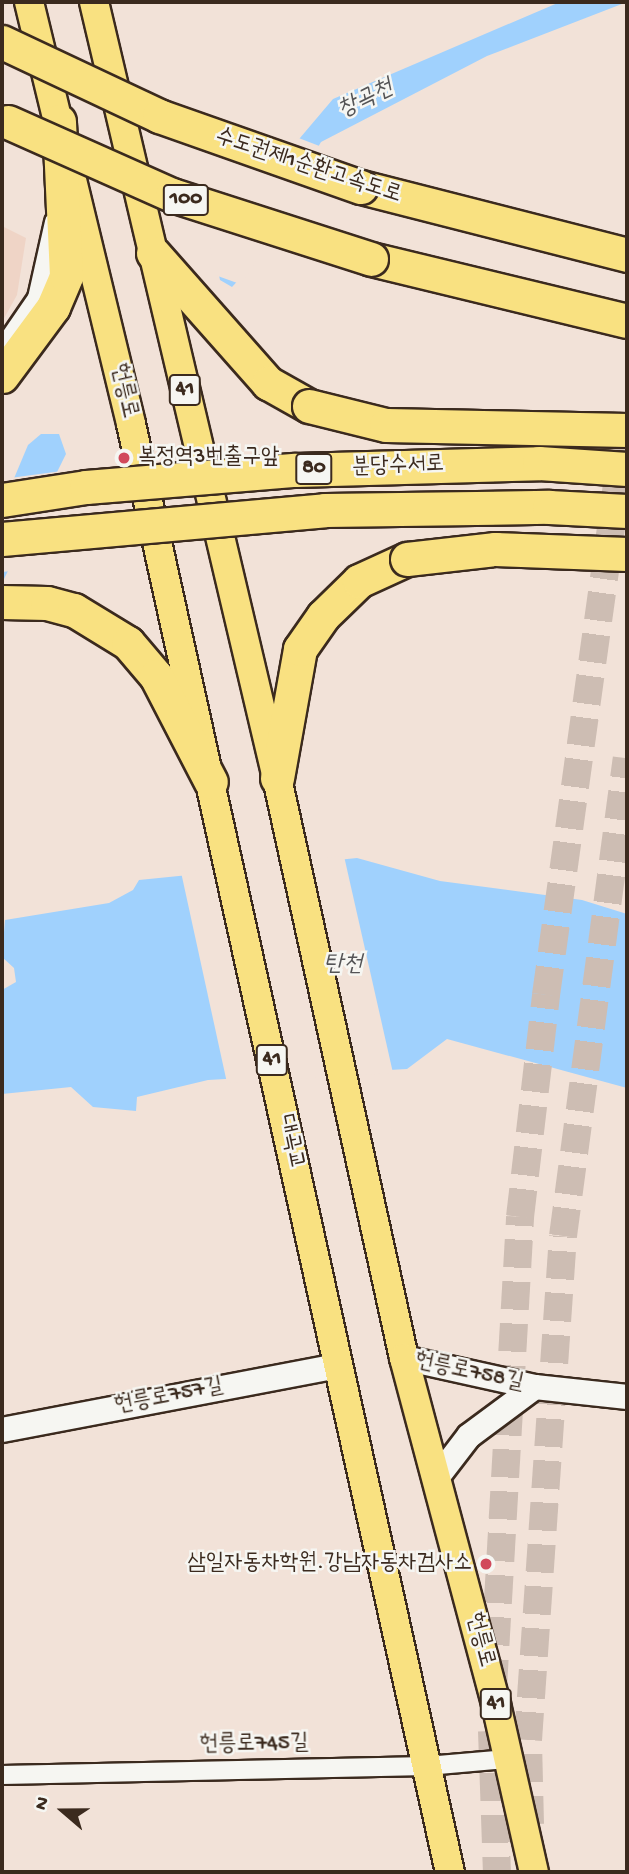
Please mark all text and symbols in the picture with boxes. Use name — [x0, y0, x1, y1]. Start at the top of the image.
water label: 창곡천 — [334, 74, 398, 126]
street label: 수도권제1순환고속도로 — [211, 124, 405, 210]
road number: 100 — [162, 182, 210, 218]
street label: 헌릉로 — [103, 361, 143, 421]
road number: 41 — [168, 372, 202, 408]
place label: 복정역3번출구앞 — [138, 444, 279, 472]
marker: 복정역3번출구앞 — [116, 450, 132, 466]
road number: 80 — [295, 452, 333, 486]
street label: 분당수서로 — [351, 452, 445, 482]
water label: 탄천 — [324, 952, 362, 980]
road number: 41 — [254, 1042, 290, 1078]
street label: 대곡교 — [271, 1112, 309, 1172]
street label: 헌릉로758길 — [412, 1348, 526, 1398]
street label: 헌릉로757길 — [112, 1373, 226, 1421]
place label: 삼일자동차학원.강남자동차검사소 — [187, 1550, 472, 1578]
marker: 삼일자동차학원.강남자동차검사소 — [478, 1556, 494, 1572]
street label: 헌릉로 — [458, 1610, 500, 1670]
road number: 41 — [478, 1686, 514, 1722]
street label: 헌릉로745길 — [199, 1730, 309, 1760]
north arrow — [28, 1776, 98, 1846]
text: N — [30, 1794, 56, 1813]

